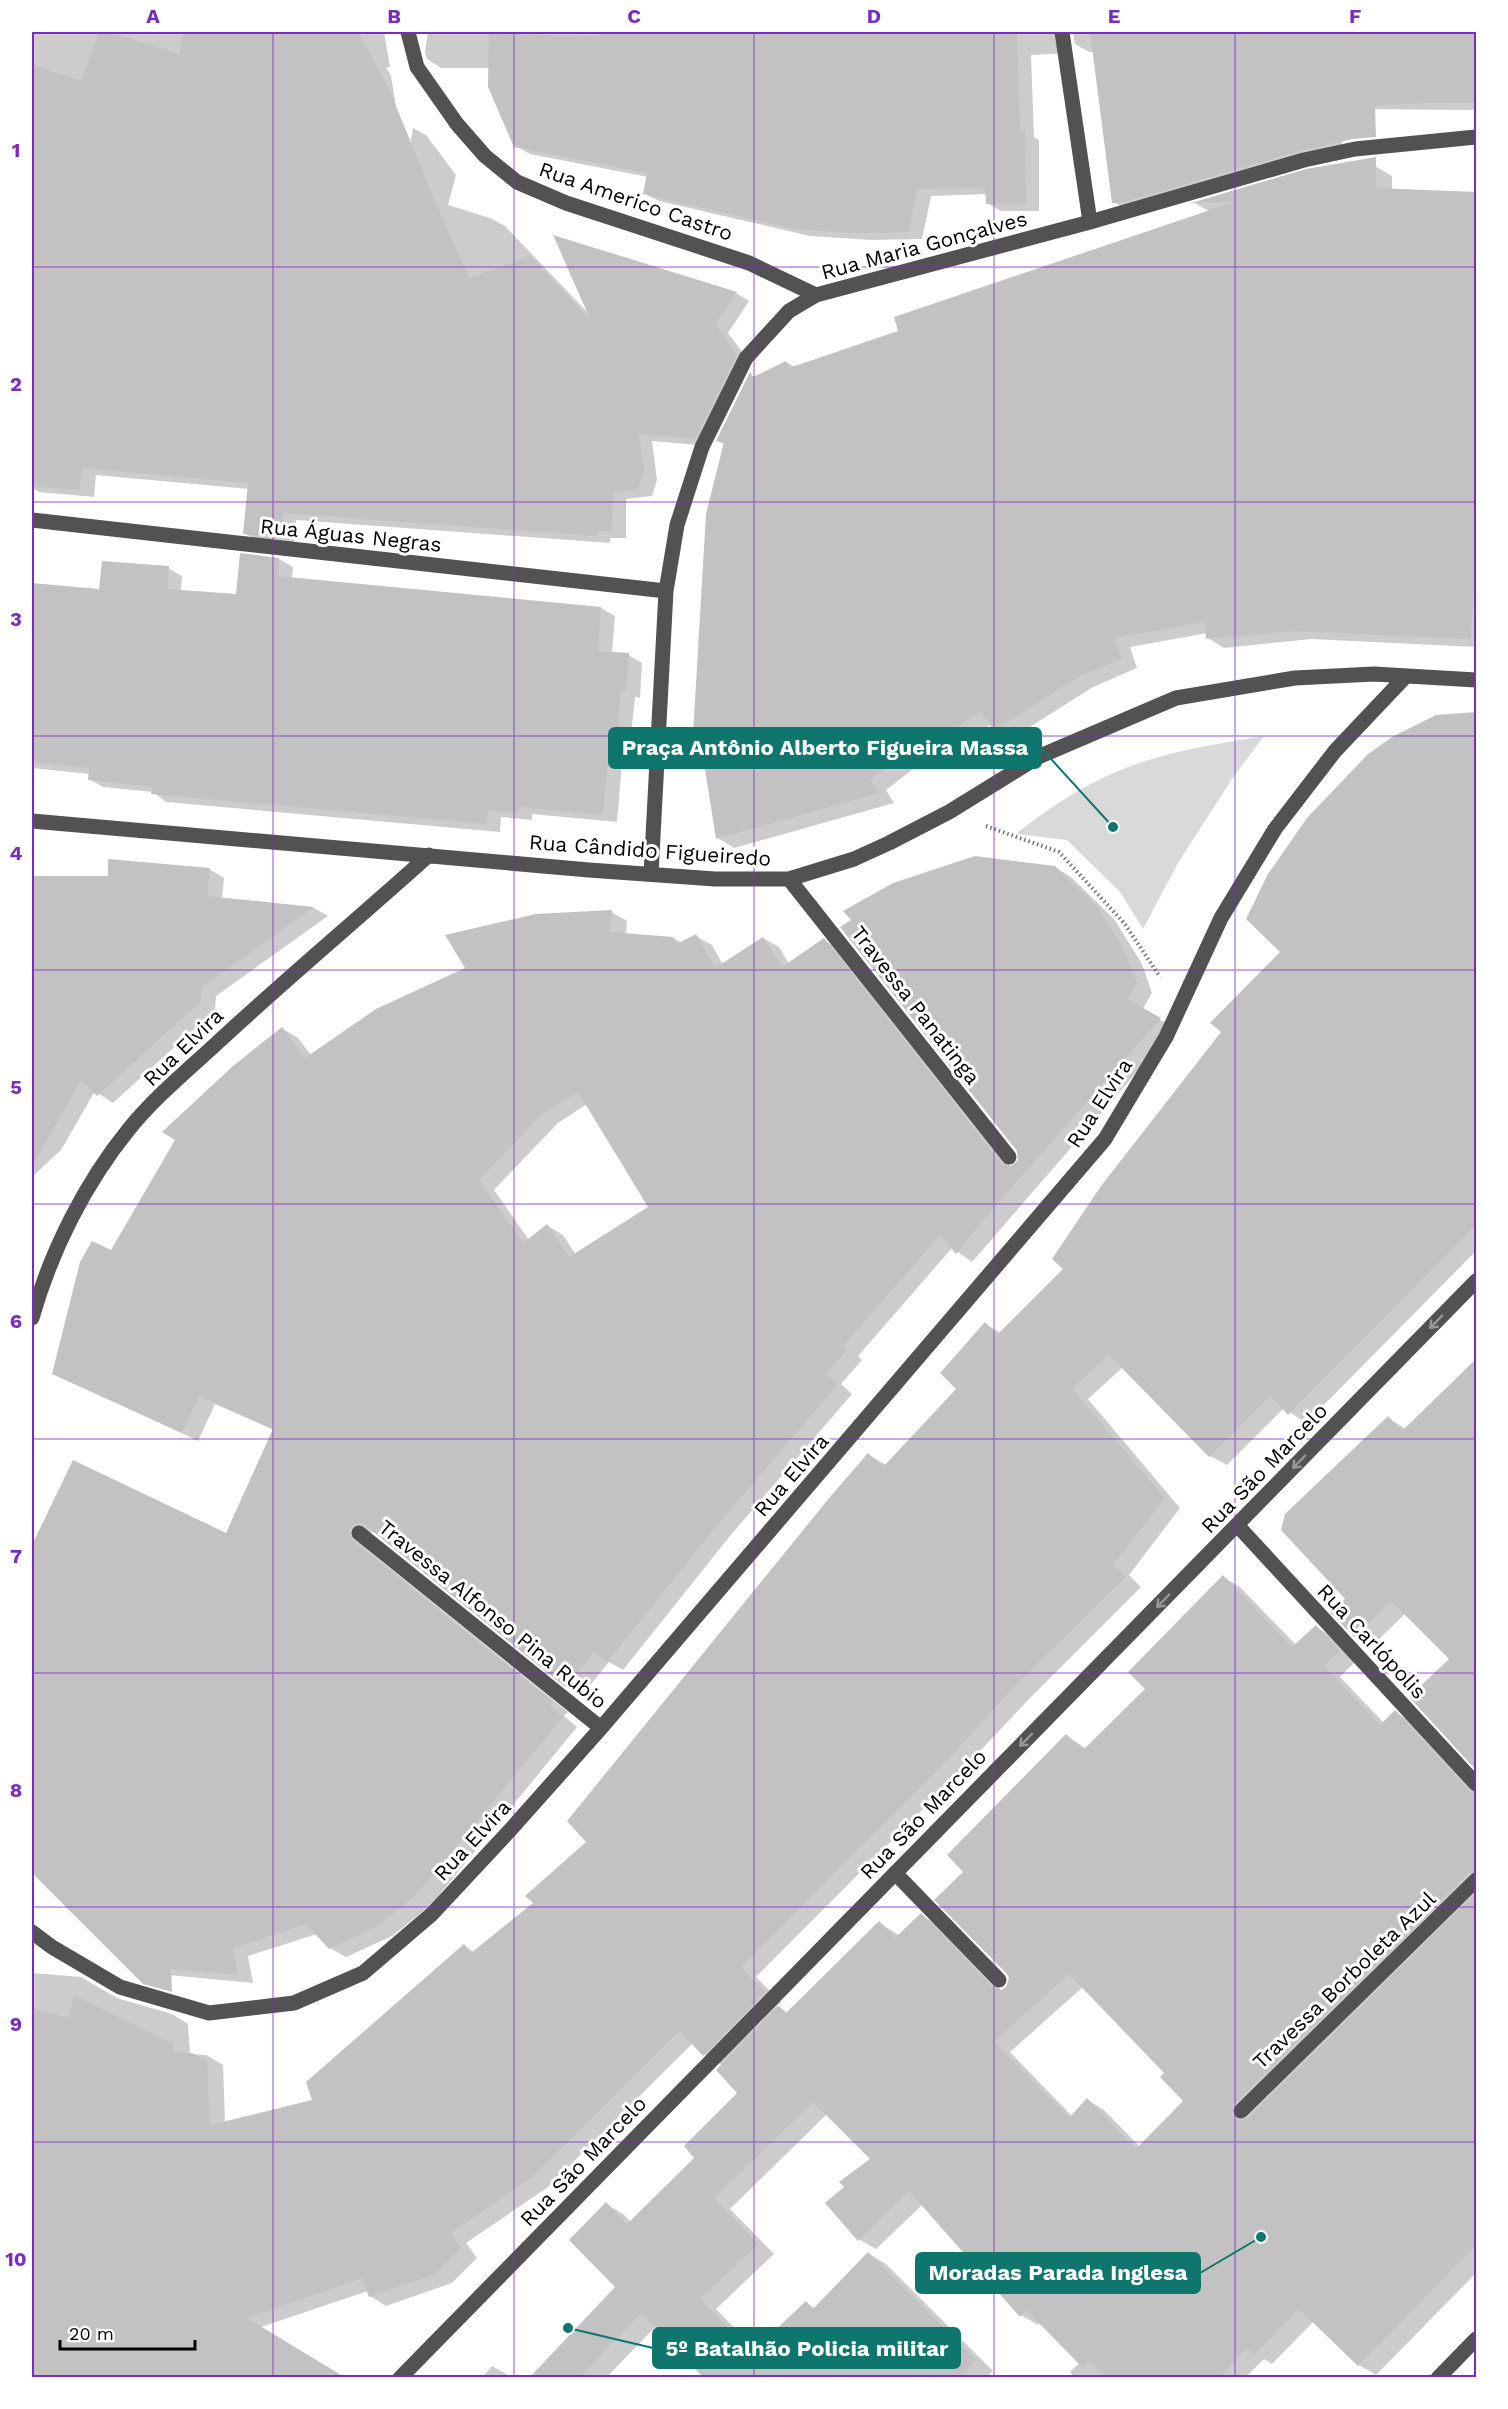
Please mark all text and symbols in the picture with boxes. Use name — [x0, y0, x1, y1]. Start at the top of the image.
text: A — [146, 4, 160, 28]
text: B — [387, 4, 401, 28]
text: C — [627, 4, 641, 28]
text: D — [867, 4, 881, 28]
text: E — [1108, 4, 1120, 28]
text: F — [1349, 4, 1361, 28]
text: 1 — [12, 138, 20, 162]
street label: Rua Americo Castro — [536, 156, 736, 246]
street label: Rua Maria Gonçalves — [818, 205, 1030, 285]
text: 2 — [10, 372, 22, 396]
street label: Rua Águas Negras — [259, 513, 443, 557]
text: 3 — [10, 607, 22, 631]
callout: Praça Antônio Alberto Figueira Massa — [609, 728, 1041, 768]
text: Praça Antônio Alberto Figueira Massa — [622, 735, 1029, 760]
street label: Rua Cândido Figueiredo — [528, 829, 772, 871]
text: 4 — [10, 841, 23, 865]
street label: Travessa Panatinga — [846, 921, 986, 1089]
street label: Rua Elvira — [138, 1003, 228, 1091]
street label: Rua Elvira — [1061, 1054, 1137, 1152]
text: 5 — [10, 1075, 22, 1099]
text: 6 — [10, 1309, 22, 1333]
one-way arrow — [1428, 1315, 1443, 1330]
street label: Rua São Marcelo — [1196, 1398, 1332, 1538]
street label: Rua Elvira — [748, 1428, 834, 1521]
one-way arrow — [1292, 1454, 1307, 1469]
street label: Travessa Alfonso Pina Rubio — [374, 1514, 612, 1714]
text: 7 — [10, 1544, 22, 1568]
street label: Rua Carlópolis — [1312, 1578, 1432, 1704]
one-way arrow — [1155, 1593, 1170, 1608]
one-way arrow — [1019, 1733, 1033, 1748]
street label: Rua São Marcelo — [855, 1744, 991, 1884]
text: 8 — [10, 1778, 22, 1802]
street label: Rua Elvira — [428, 1794, 516, 1886]
street label: Travessa Borboleta Azul — [1247, 1886, 1441, 2074]
text: 9 — [10, 2012, 22, 2036]
street label: Rua São Marcelo — [515, 2091, 651, 2231]
text: 10 — [5, 2247, 27, 2271]
callout: Moradas Parada Inglesa — [916, 2253, 1200, 2293]
text: Moradas Parada Inglesa — [928, 2260, 1188, 2285]
scale bar — [60, 2313, 195, 2351]
text: 20 m — [69, 2323, 114, 2344]
callout: 5º Batalhão Policia militar — [653, 2328, 960, 2368]
text: 5º Batalhão Policia militar — [666, 2336, 949, 2361]

